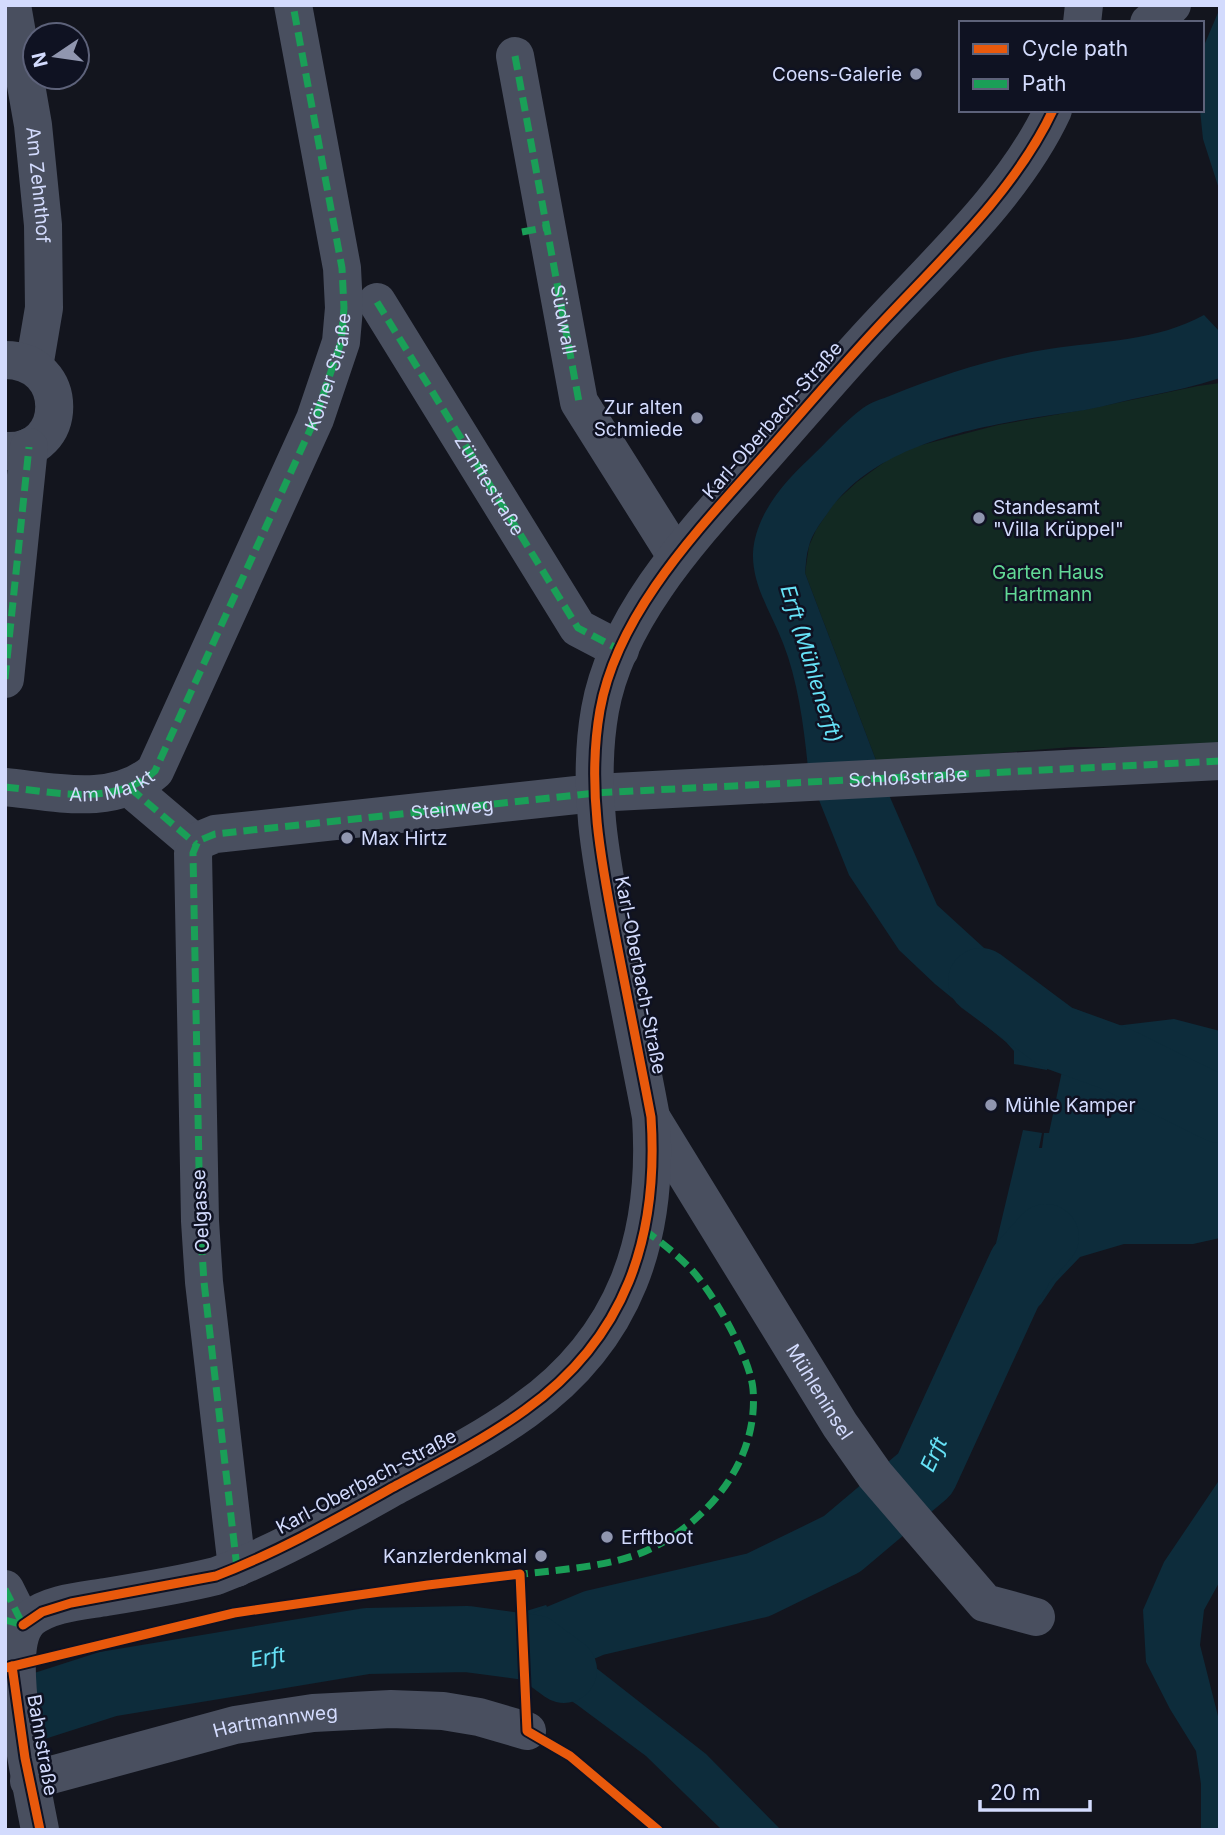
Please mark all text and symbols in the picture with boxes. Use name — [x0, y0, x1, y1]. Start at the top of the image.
north arrow — [21, 21, 91, 91]
legend — [959, 21, 1204, 112]
text: Cycle path — [1022, 36, 1128, 61]
text: N — [27, 50, 53, 69]
place label: Coens-Galerie — [772, 63, 902, 86]
marker: Coens-Galerie — [908, 66, 924, 82]
text: Path — [1022, 71, 1067, 96]
street label: Am Zehnthof — [21, 126, 54, 243]
street label: Südwall — [546, 283, 581, 356]
street label: Kölner Straße — [300, 312, 356, 434]
street label: Karl-Oberbach-Straße — [698, 337, 847, 504]
place label: Zur alten Schmiede — [594, 396, 683, 441]
marker: Zur alten Schmiede — [689, 410, 705, 426]
street label: Zünftestraße — [449, 430, 529, 540]
place label: Standesamt "Villa Krüppel" — [993, 496, 1124, 541]
marker: Standesamt "Villa Krüppel" — [971, 510, 987, 526]
park label: Garten Haus Hartmann — [992, 561, 1104, 606]
water label: Erft (Mühlenerft) — [776, 582, 847, 746]
street label: Schloßstraße — [848, 763, 968, 792]
street label: Am Markt — [69, 765, 159, 807]
street label: Steinweg — [410, 793, 495, 825]
place label: Max Hirtz — [361, 827, 447, 850]
marker: Max Hirtz — [339, 830, 355, 846]
street label: Karl-Oberbach-Straße — [610, 874, 671, 1076]
place label: Mühle Kamper — [1005, 1094, 1136, 1117]
marker: Mühle Kamper — [983, 1097, 999, 1113]
street label: Oelgasse — [187, 1169, 214, 1253]
street label: Mühleninsel — [781, 1340, 858, 1444]
street label: Karl-Oberbach-Straße — [272, 1424, 460, 1539]
water label: Erft — [915, 1432, 953, 1475]
place label: Erftboot — [621, 1526, 693, 1549]
marker: Erftboot — [599, 1529, 615, 1545]
place label: Kanzlerdenkmal — [383, 1545, 527, 1568]
marker: Kanzlerdenkmal — [533, 1548, 549, 1564]
water label: Erft — [248, 1642, 288, 1672]
street label: Bahnstraße — [22, 1693, 63, 1798]
street label: Hartmannweg — [210, 1701, 338, 1743]
scale bar — [980, 1769, 1090, 1813]
text: 20 m — [990, 1780, 1040, 1805]

